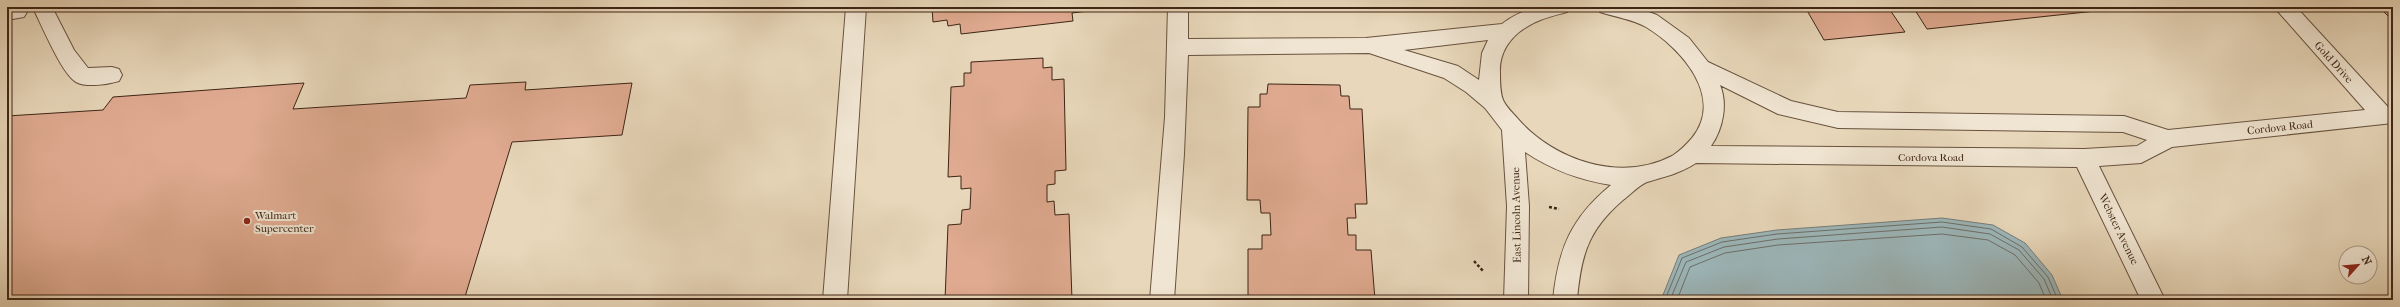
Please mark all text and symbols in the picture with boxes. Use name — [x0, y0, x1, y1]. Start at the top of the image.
street label: Gold Drive — [2312, 39, 2356, 86]
street label: Cordova Road — [2246, 117, 2315, 137]
street label: Cordova Road — [1898, 151, 1965, 164]
street label: East Lincoln Avenue — [1509, 166, 1524, 263]
street label: Webster Avenue — [2095, 191, 2142, 267]
place label: Walmart Supercenter — [254, 209, 314, 235]
marker: Walmart Supercenter — [242, 216, 252, 226]
north arrow — [2338, 245, 2378, 285]
text: N — [2359, 254, 2374, 268]

